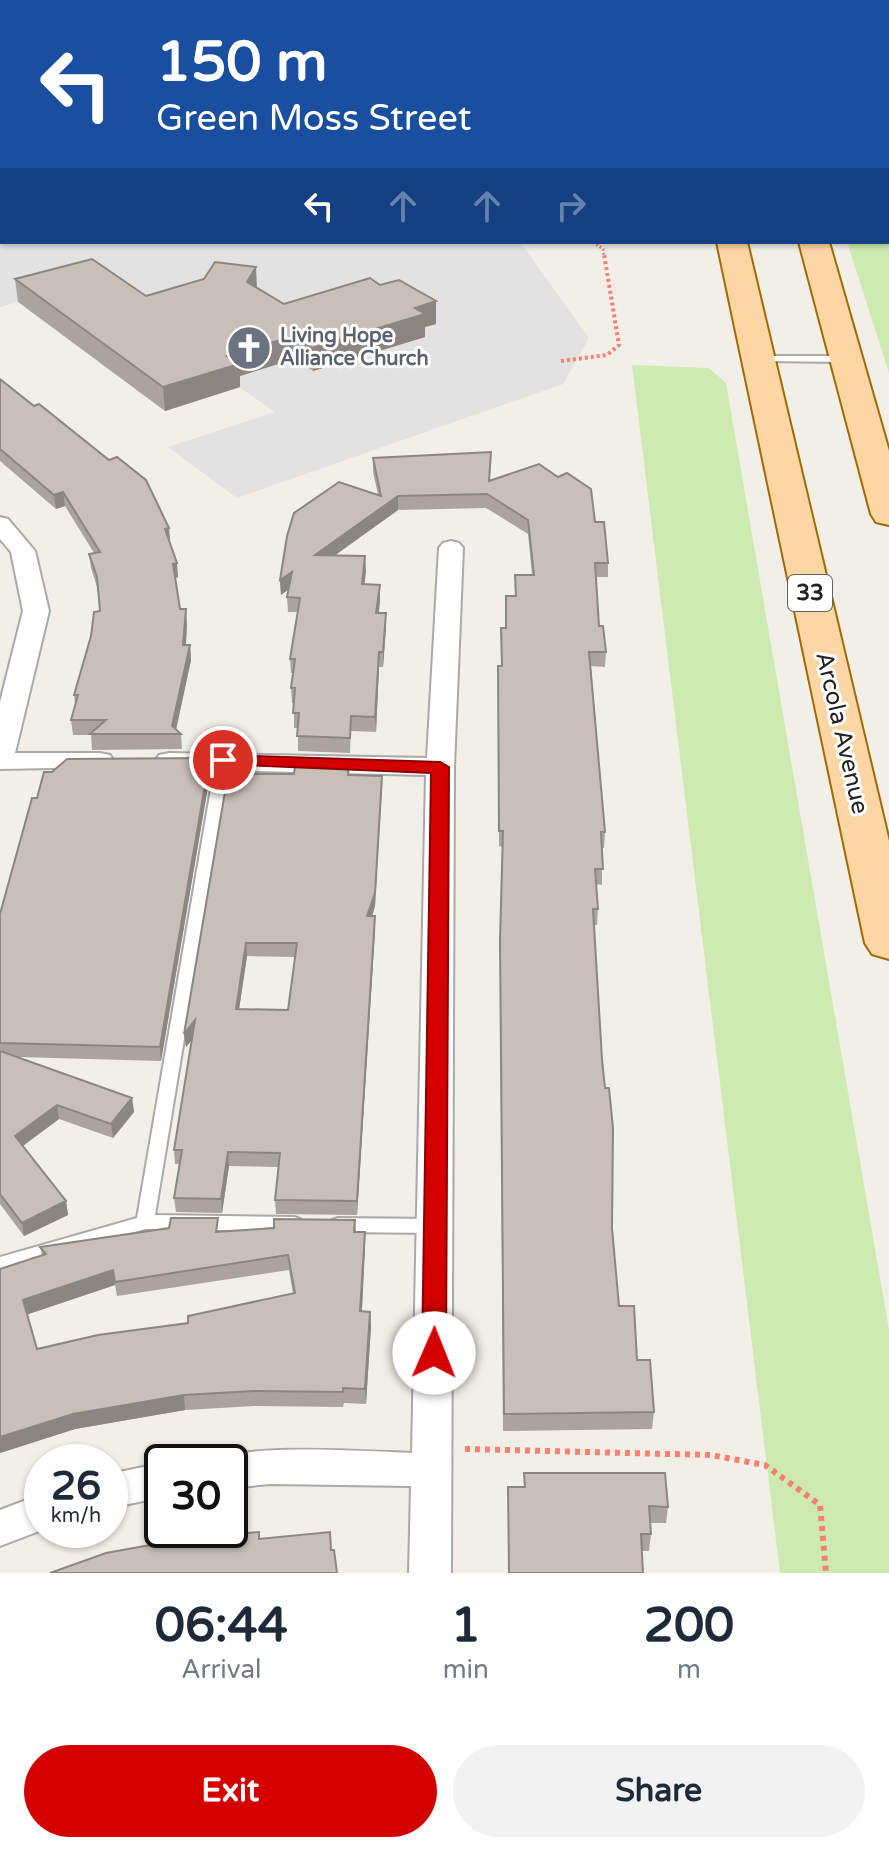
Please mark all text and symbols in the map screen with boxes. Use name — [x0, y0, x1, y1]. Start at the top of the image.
text: 150 m — [156, 29, 327, 96]
icon: left — [24, 32, 128, 136]
text: Green Moss Street — [156, 97, 472, 140]
icon: left — [297, 184, 341, 228]
icon: ahead — [381, 184, 425, 228]
icon: ahead — [465, 184, 509, 228]
icon: right — [549, 184, 593, 228]
church icon: Living Hope Alliance Church — [225, 324, 273, 372]
place label: Living Hope Alliance Church — [280, 324, 429, 371]
road number: 33 — [788, 575, 832, 611]
street label: Arcola Avenue — [809, 649, 875, 817]
pin — [189, 726, 257, 794]
icon: arrive — [201, 738, 245, 782]
position arrow — [392, 1311, 476, 1395]
speed limit sign: 30 — [144, 1444, 248, 1548]
text: 26 — [51, 1462, 101, 1510]
text: km/h — [51, 1504, 101, 1528]
text: 06:44 — [155, 1597, 288, 1655]
text: 1 — [451, 1597, 481, 1655]
text: 200 — [644, 1597, 734, 1655]
text: Arrival — [181, 1654, 262, 1685]
text: min — [443, 1654, 489, 1685]
text: m — [677, 1654, 701, 1685]
button: Exit — [24, 1745, 437, 1837]
button: Share — [453, 1745, 865, 1837]

